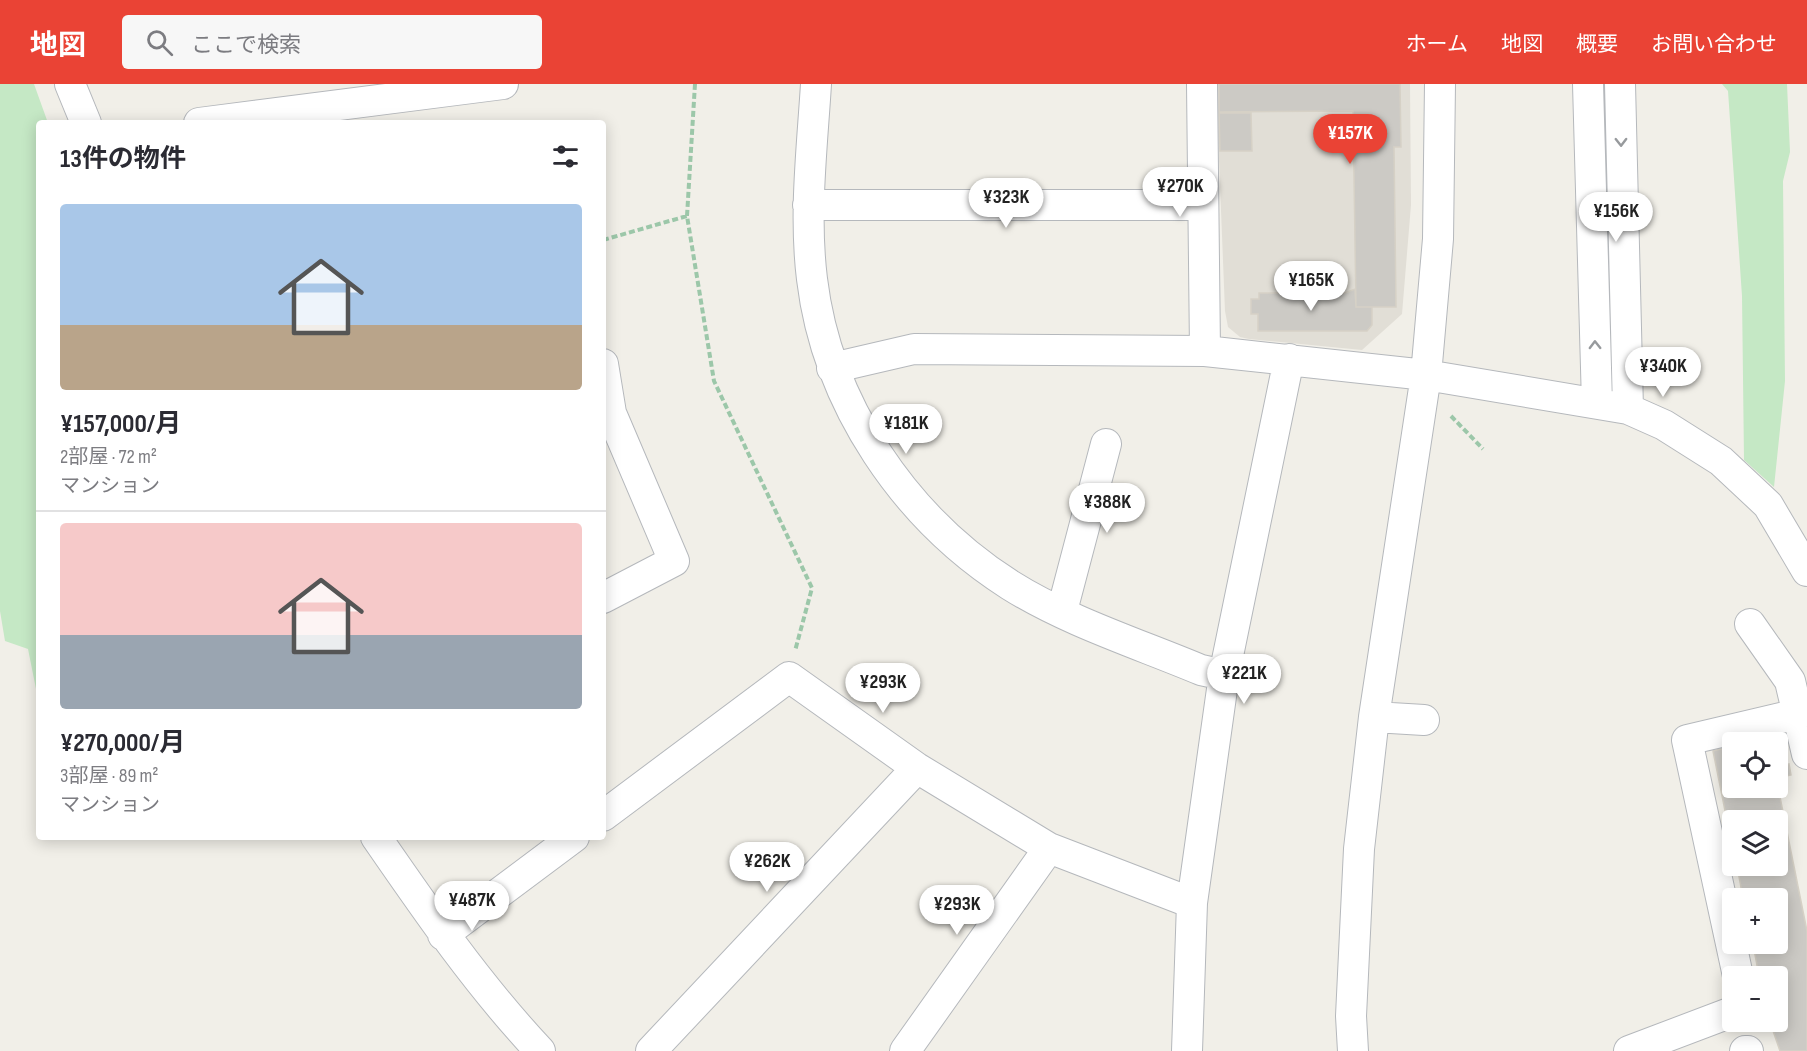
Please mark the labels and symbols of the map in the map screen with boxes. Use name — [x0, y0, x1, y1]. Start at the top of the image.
pin: ¥157K — [1308, 114, 1392, 165]
one-way arrow — [1615, 138, 1627, 147]
pin: ¥270K — [1138, 167, 1222, 218]
pin: ¥323K — [964, 178, 1048, 229]
pin: ¥156K — [1574, 192, 1658, 243]
pin: ¥165K — [1269, 261, 1353, 312]
one-way arrow — [1589, 340, 1601, 349]
pin: ¥340K — [1621, 347, 1705, 398]
pin: ¥181K — [864, 404, 948, 455]
pin: ¥388K — [1065, 483, 1149, 534]
pin: ¥221K — [1202, 654, 1286, 705]
pin: ¥293K — [841, 663, 925, 714]
pin: ¥262K — [725, 842, 809, 893]
pin: ¥487K — [430, 881, 514, 932]
pin: ¥293K — [915, 885, 999, 936]

